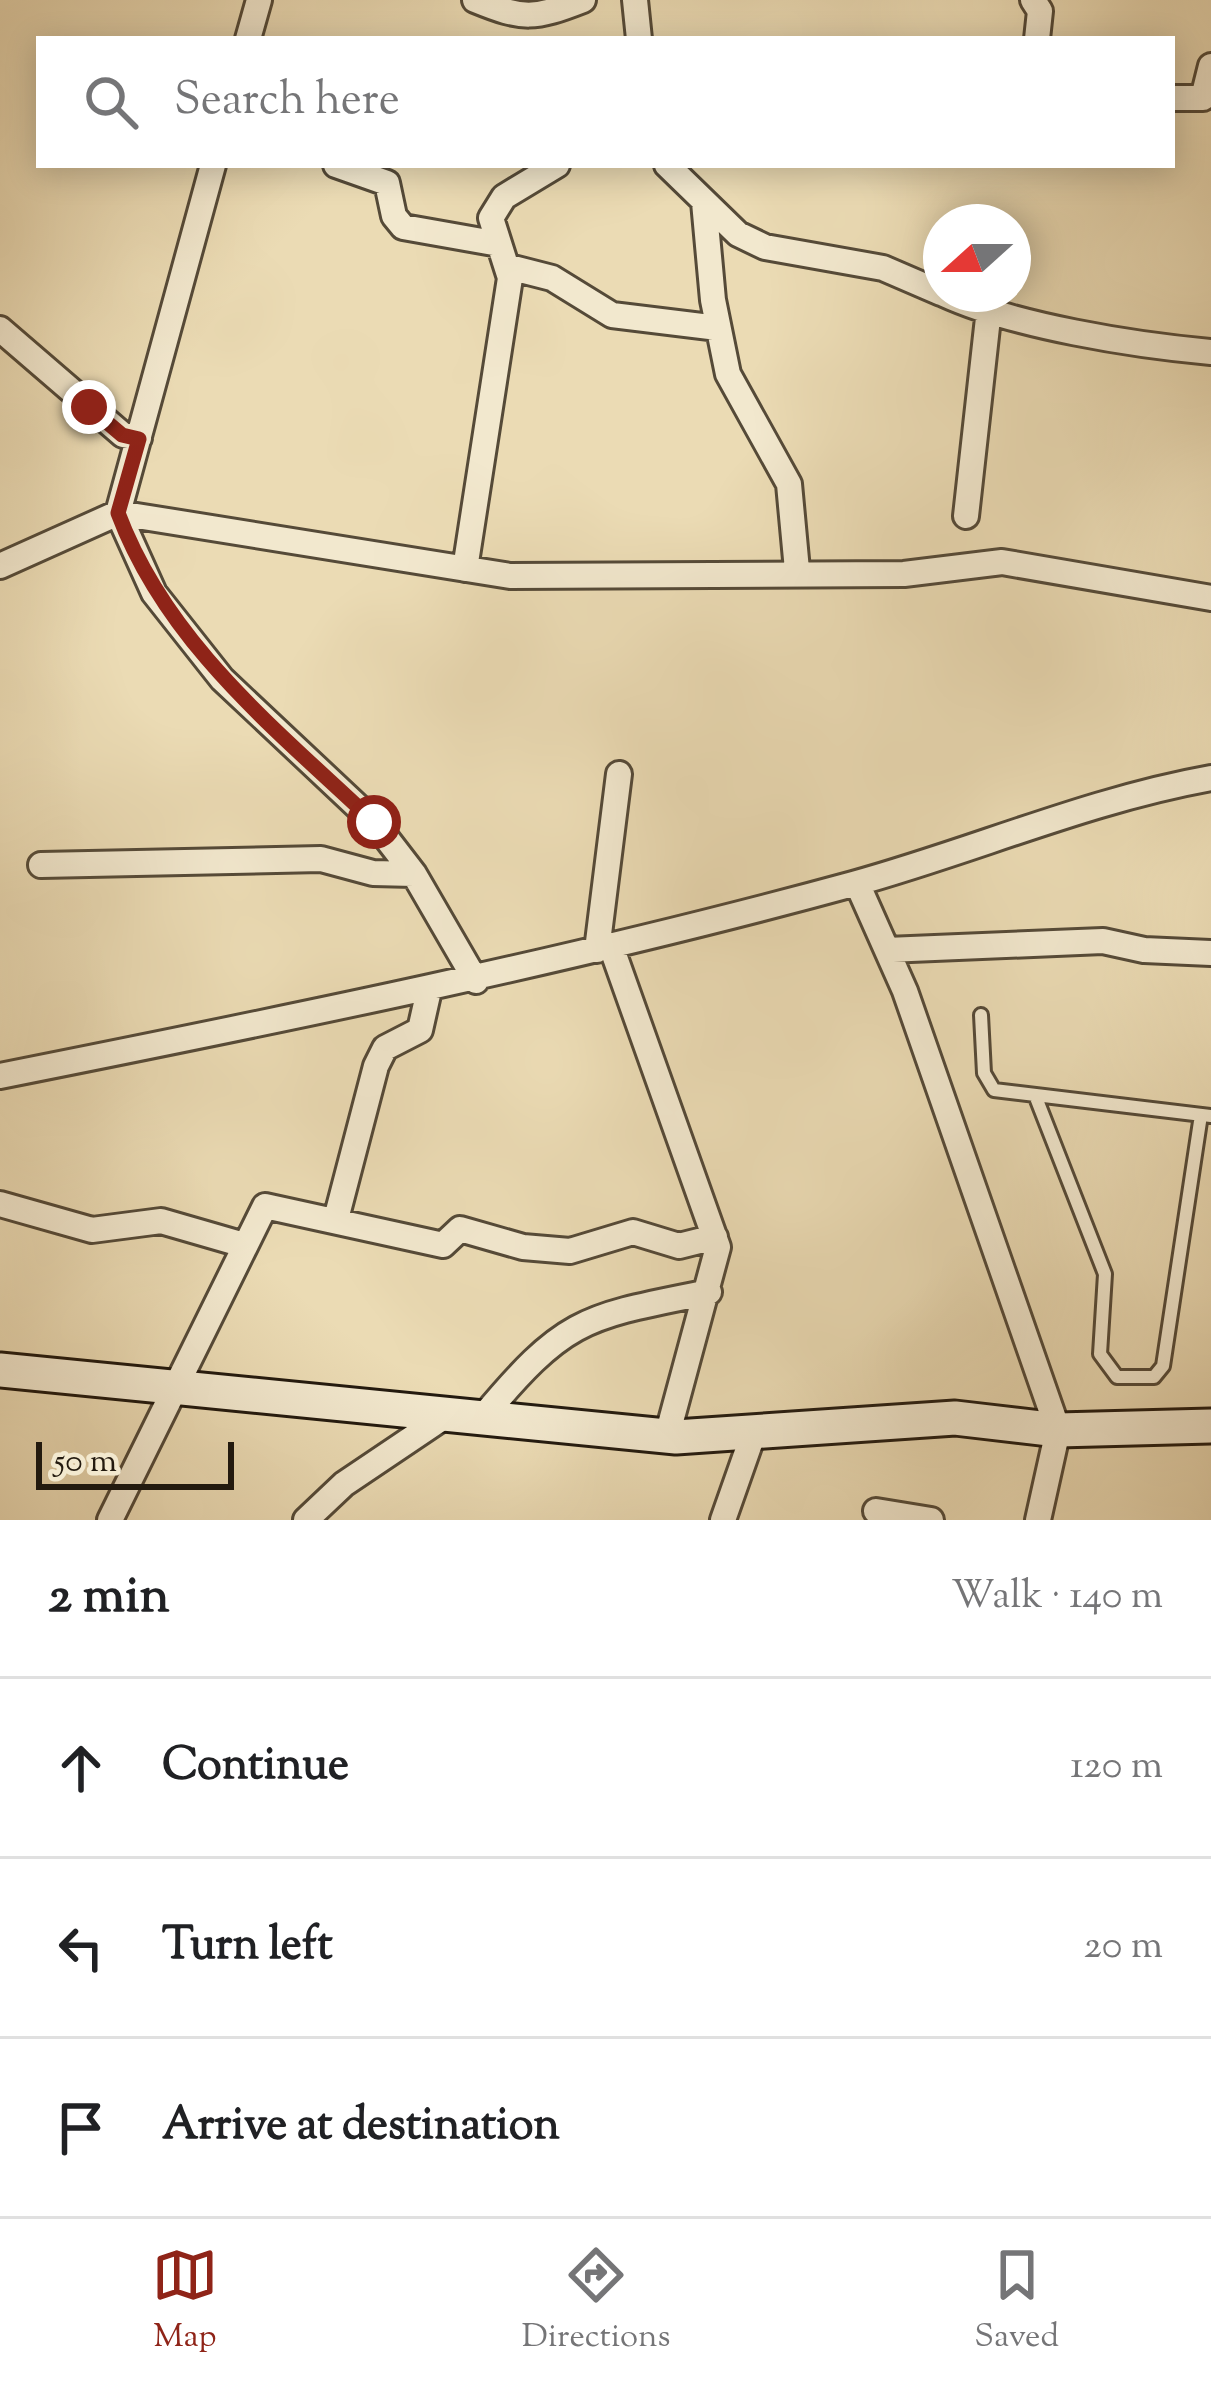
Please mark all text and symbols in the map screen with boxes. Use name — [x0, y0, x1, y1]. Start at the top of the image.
search box — [36, 36, 1175, 168]
icon: search — [78, 69, 144, 135]
text: Search here — [174, 70, 400, 135]
north arrow — [923, 204, 1031, 312]
route end — [62, 380, 116, 434]
route start — [347, 795, 401, 849]
scale bar — [36, 1436, 234, 1489]
text: 50 m — [54, 1439, 117, 1487]
text: 2 min — [48, 1562, 170, 1635]
text: Walk · 140 m — [951, 1570, 1163, 1626]
icon: ahead — [48, 1735, 114, 1801]
text: Continue — [162, 1735, 349, 1800]
text: 120 m — [1070, 1740, 1163, 1796]
icon: left — [48, 1915, 114, 1981]
text: Turn left — [162, 1915, 333, 1980]
text: 20 m — [1084, 1920, 1163, 1976]
icon: arrive — [48, 2095, 114, 2161]
text: Arrive at destination — [162, 2095, 560, 2160]
tab: Map — [152, 2242, 218, 2362]
tab: Directions — [522, 2242, 671, 2362]
tab: Saved — [974, 2242, 1059, 2362]

